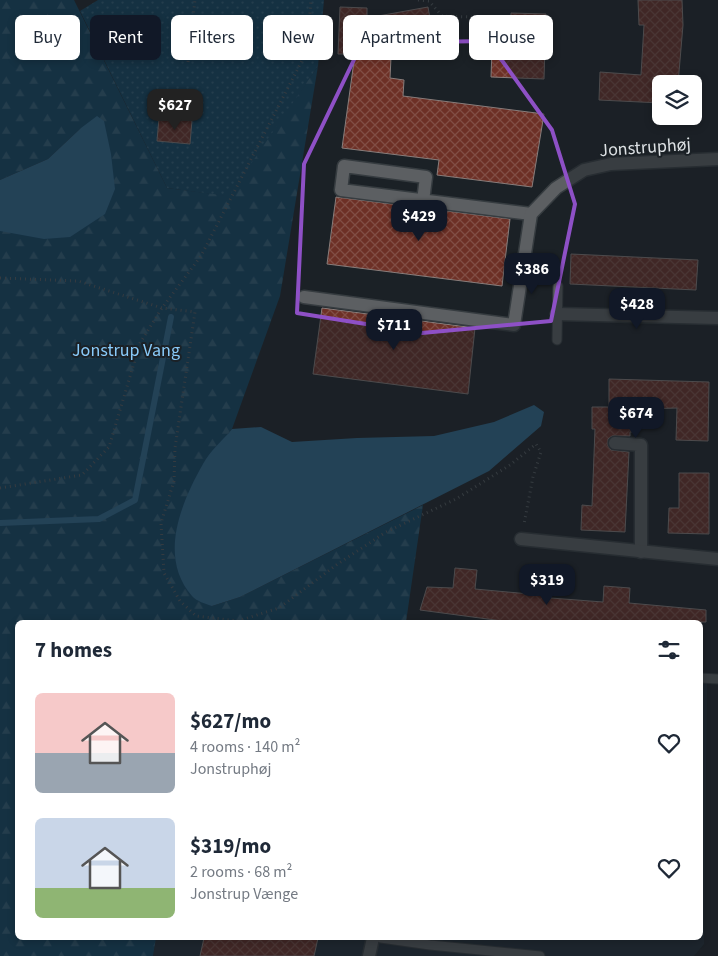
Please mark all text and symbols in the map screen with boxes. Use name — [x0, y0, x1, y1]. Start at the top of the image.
chip: Buy — [15, 15, 80, 60]
chip: Rent — [90, 15, 161, 60]
chip: Filters — [171, 15, 253, 60]
chip: New — [263, 15, 333, 60]
chip: Apartment — [343, 15, 459, 60]
chip: House — [469, 15, 553, 60]
map controls — [652, 75, 702, 125]
button: layers — [652, 75, 702, 125]
pin: $627 — [145, 88, 205, 131]
text: $627 — [158, 94, 192, 116]
street label: Jonstruphøj — [599, 132, 692, 163]
pin: $429 — [389, 200, 449, 242]
text: $429 — [402, 205, 436, 227]
pin: $386 — [502, 252, 562, 295]
text: $386 — [515, 258, 549, 280]
pin: $428 — [607, 288, 667, 330]
text: $428 — [620, 293, 654, 315]
pin: $711 — [364, 308, 424, 351]
text: $711 — [377, 314, 411, 336]
park label: Jonstrup Vang — [72, 338, 180, 363]
pin: $674 — [606, 396, 666, 439]
text: $674 — [619, 402, 653, 424]
pin: $319 — [517, 564, 577, 606]
text: $319 — [530, 569, 564, 591]
text: 7 homes — [35, 635, 112, 665]
icon: filters — [655, 636, 683, 664]
text: $627/mo — [190, 706, 271, 736]
icon: home — [75, 713, 135, 773]
icon: heart — [655, 729, 683, 757]
text: 4 rooms · 140 m² — [190, 736, 300, 758]
text: Jonstruphøj — [190, 758, 271, 780]
text: $319/mo — [190, 831, 271, 861]
icon: home — [75, 838, 135, 898]
icon: heart — [655, 854, 683, 882]
text: 2 rooms · 68 m² — [190, 861, 292, 883]
text: Jonstrup Vænge — [190, 883, 298, 905]

